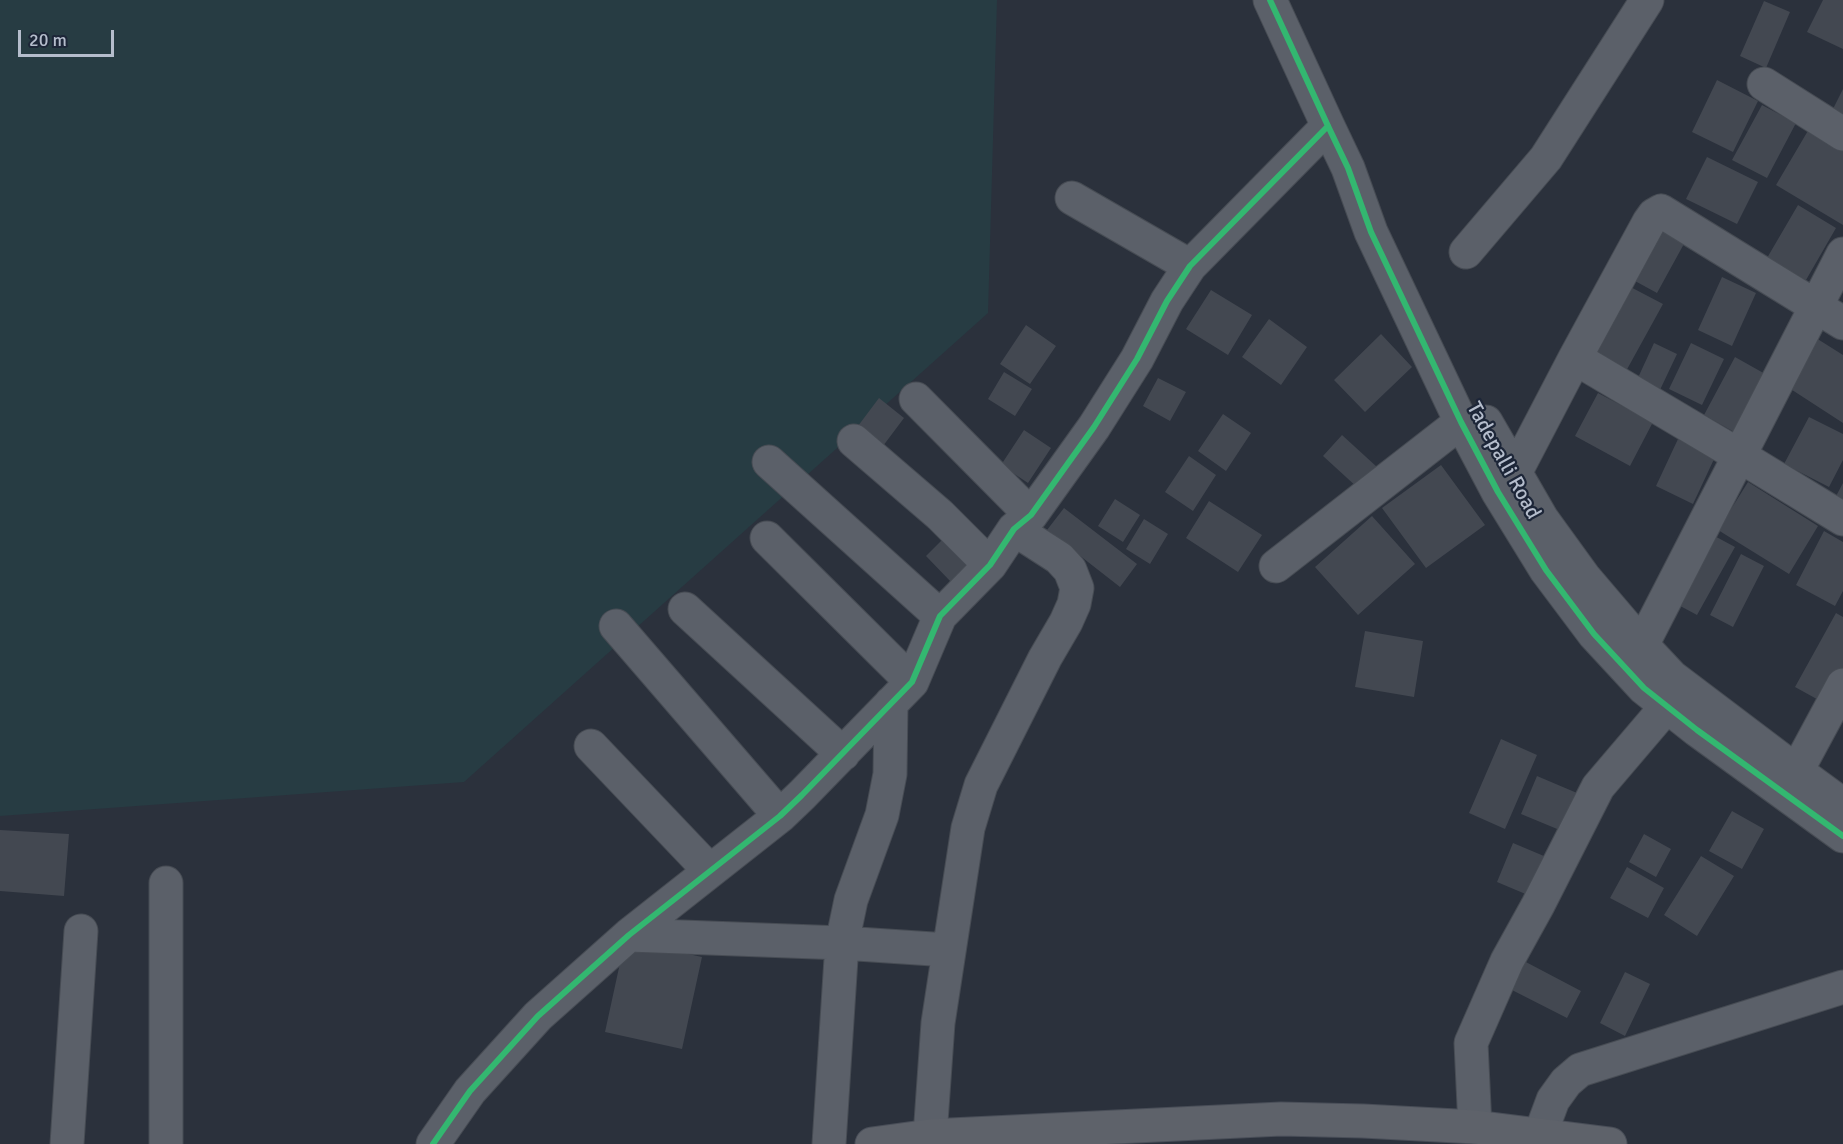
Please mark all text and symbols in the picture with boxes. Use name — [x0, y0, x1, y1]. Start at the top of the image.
scale bar — [21, 18, 117, 56]
text: 20 m — [29, 29, 67, 51]
street label: Tadepalli Road — [1460, 398, 1546, 524]

